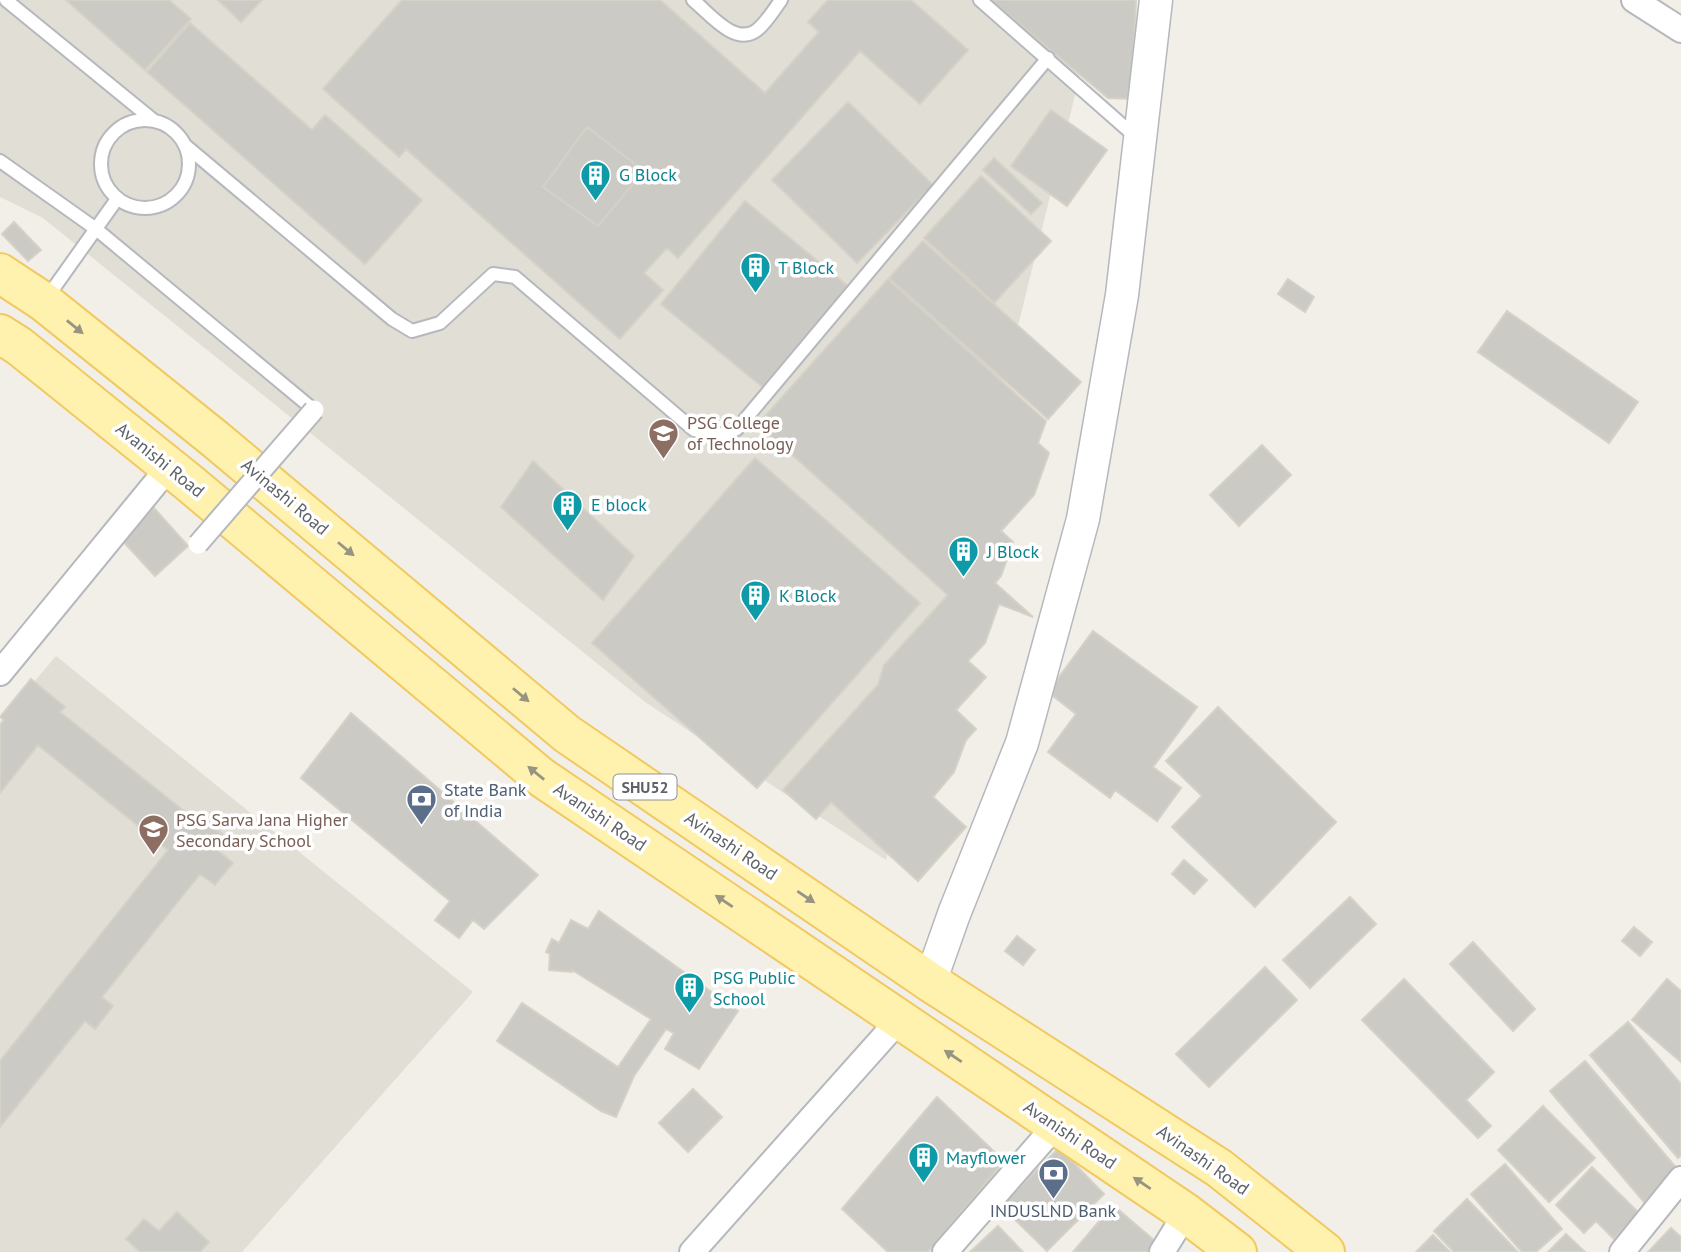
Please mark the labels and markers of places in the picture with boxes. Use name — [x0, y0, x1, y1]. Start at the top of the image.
building icon: G Block — [579, 158, 613, 202]
place label: G Block — [619, 163, 677, 186]
building icon: T Block — [738, 251, 772, 295]
place label: T Block — [778, 256, 835, 279]
place label: PSG College of Technology — [687, 411, 794, 455]
school or university icon: PSG College of Technology — [647, 416, 681, 460]
building icon: E block — [551, 488, 585, 532]
place label: E block — [591, 493, 647, 516]
building icon: J Block — [947, 535, 981, 579]
place label: J Block — [986, 540, 1040, 563]
building icon: K Block — [739, 579, 773, 623]
place label: K Block — [779, 584, 837, 607]
place label: State Bank of India — [444, 778, 527, 822]
bank icon: State Bank of India — [404, 783, 438, 827]
place label: PSG Sarva Jana Higher Secondary School — [176, 808, 348, 852]
school or university icon: PSG Sarva Jana Higher Secondary School — [136, 813, 170, 857]
place label: PSG Public School — [713, 966, 796, 1010]
building icon: PSG Public School — [673, 971, 707, 1015]
building icon: Mayflower — [906, 1141, 940, 1185]
place label: Mayflower — [946, 1146, 1026, 1169]
bank icon: INDUSLND Bank — [1036, 1156, 1070, 1200]
place label: INDUSLND Bank — [990, 1199, 1117, 1222]

